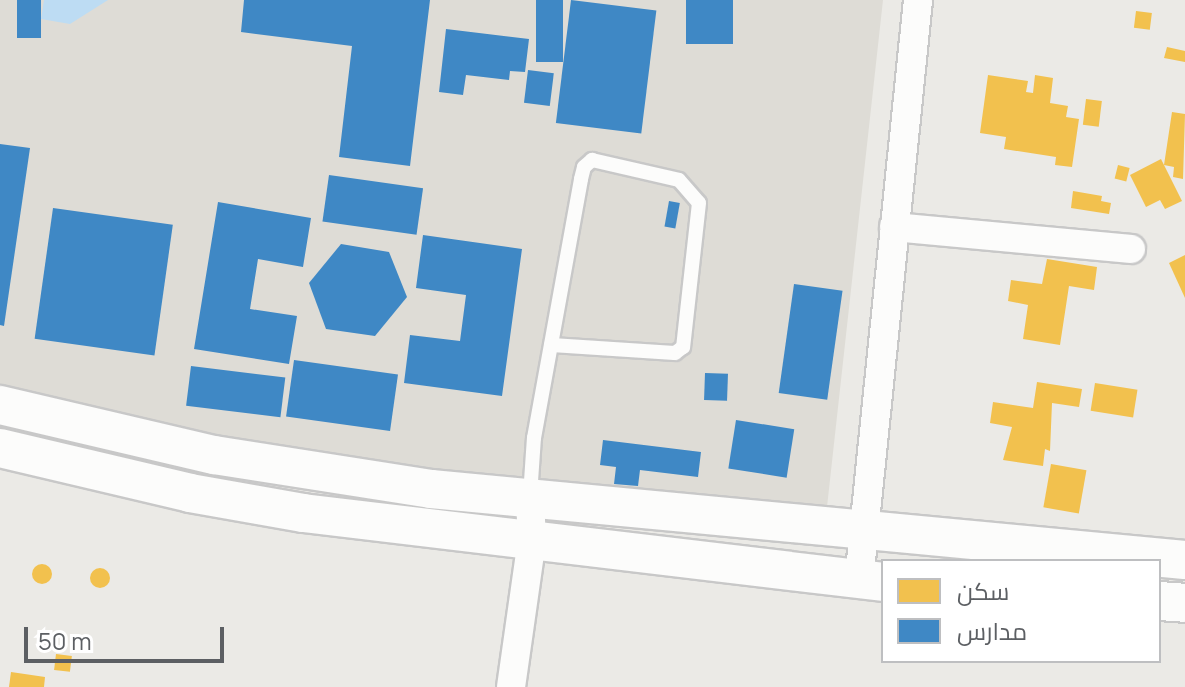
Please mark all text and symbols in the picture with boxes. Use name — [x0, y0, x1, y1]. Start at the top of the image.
legend — [881, 559, 1161, 663]
text: سكن — [957, 574, 1009, 607]
scale bar — [28, 611, 228, 661]
text: مدارس — [957, 614, 1027, 647]
text: 50 m — [38, 624, 92, 657]

